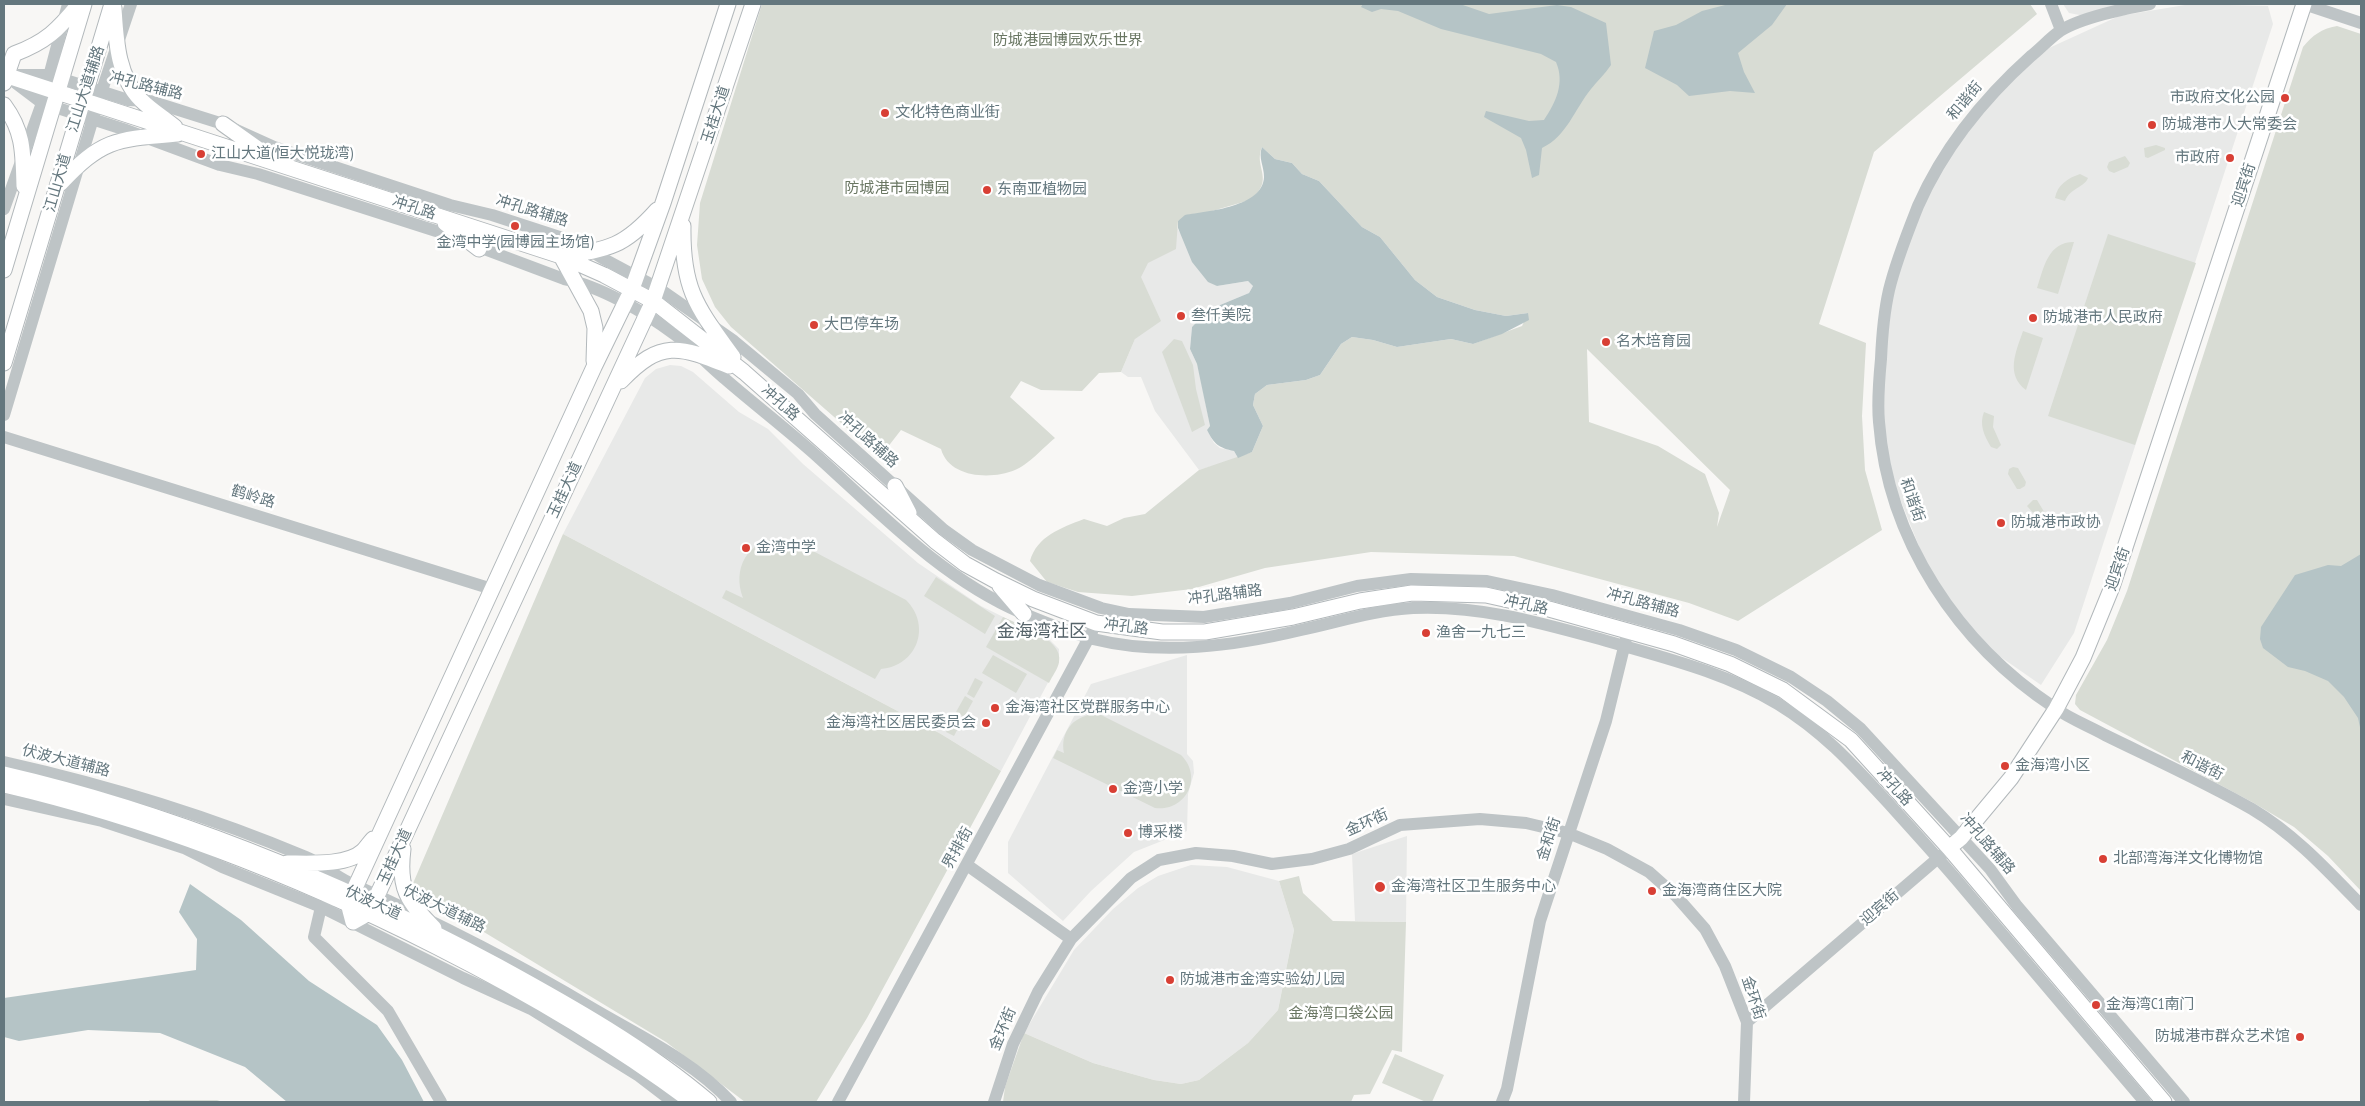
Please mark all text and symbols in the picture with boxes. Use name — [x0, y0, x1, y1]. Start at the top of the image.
park label: 防城港园博园欢乐世界 — [993, 32, 1143, 50]
street label: 江山大道辅路 — [64, 43, 108, 135]
street label: 冲孔路辅路 — [107, 68, 185, 104]
street label: 和谐街 — [1944, 78, 1986, 124]
street label: 玉桂大道 — [698, 84, 734, 146]
place label: 市政府文化公园 — [2170, 89, 2275, 107]
marker: 市政府文化公园 — [2279, 92, 2291, 104]
place label: 文化特色商业街 — [895, 104, 1000, 122]
marker: 文化特色商业街 — [879, 107, 891, 119]
place label: 防城港市人大常委会 — [2162, 116, 2297, 134]
marker: 防城港市人大常委会 — [2146, 119, 2158, 131]
place label: 江山大道(恒大悦珑湾) — [211, 145, 353, 163]
marker: 江山大道(恒大悦珑湾) — [195, 148, 207, 160]
place label: 市政府 — [2175, 149, 2220, 167]
street label: 江山大道 — [41, 152, 75, 214]
marker: 市政府 — [2224, 152, 2236, 164]
street label: 迎宾街 — [2228, 161, 2260, 209]
park label: 防城港市园博园 — [845, 180, 949, 198]
place label: 东南亚植物园 — [997, 181, 1087, 199]
marker: 东南亚植物园 — [981, 184, 993, 196]
street label: 冲孔路辅路 — [494, 191, 570, 231]
street label: 冲孔路 — [390, 192, 438, 224]
marker: 金湾中学(园博园主场馆) — [509, 220, 521, 232]
place label: 金湾中学(园博园主场馆) — [437, 234, 593, 252]
place label: 叁仟美院 — [1191, 307, 1251, 325]
place label: 防城港市人民政府 — [2043, 309, 2163, 327]
marker: 叁仟美院 — [1175, 310, 1187, 322]
marker: 防城港市人民政府 — [2027, 312, 2039, 324]
place label: 大巴停车场 — [824, 316, 899, 334]
marker: 大巴停车场 — [808, 319, 820, 331]
place label: 名木培育园 — [1616, 333, 1691, 351]
marker: 名木培育园 — [1600, 336, 1612, 348]
street label: 冲孔路 — [757, 381, 803, 425]
street label: 冲孔路辅路 — [834, 408, 902, 472]
street label: 玉桂大道 — [544, 459, 586, 521]
street label: 和谐街 — [1896, 476, 1928, 524]
street label: 鹤岭路 — [229, 482, 277, 512]
place label: 防城港市政协 — [2011, 514, 2101, 532]
marker: 防城港市政协 — [1995, 517, 2007, 529]
place label: 金湾中学 — [756, 539, 816, 557]
marker: 金湾中学 — [740, 542, 752, 554]
street label: 迎宾街 — [2102, 545, 2134, 593]
street label: 冲孔路辅路 — [1187, 581, 1263, 609]
street label: 冲孔路辅路 — [1604, 585, 1682, 621]
street label: 冲孔路 — [1502, 591, 1550, 619]
street label: 冲孔路 — [1103, 615, 1149, 639]
district label: 金海湾社区 — [997, 621, 1087, 643]
place label: 渔舍一九七三 — [1436, 624, 1526, 642]
marker: 渔舍一九七三 — [1420, 627, 1432, 639]
place label: 金海湾社区党群服务中心 — [1005, 699, 1170, 717]
marker: 金海湾社区党群服务中心 — [989, 702, 1001, 714]
place label: 金海湾社区居民委员会 — [826, 714, 976, 732]
marker: 金海湾社区居民委员会 — [980, 717, 992, 729]
street label: 伏波大道辅路 — [20, 741, 112, 781]
street label: 和谐街 — [2178, 748, 2226, 784]
place label: 金海湾小区 — [2015, 757, 2090, 775]
marker: 金海湾小区 — [1999, 760, 2011, 772]
street label: 冲孔路 — [1872, 764, 1916, 810]
place label: 金湾小学 — [1123, 780, 1183, 798]
marker: 金湾小学 — [1107, 783, 1119, 795]
street label: 金环街 — [1343, 806, 1391, 840]
street label: 冲孔路辅路 — [1956, 810, 2018, 878]
street label: 金和街 — [1533, 815, 1565, 863]
street label: 界排街 — [939, 824, 977, 872]
place label: 博采楼 — [1138, 824, 1183, 842]
street label: 玉桂大道 — [374, 826, 416, 888]
marker: 博采楼 — [1122, 827, 1134, 839]
place label: 北部湾海洋文化博物馆 — [2113, 850, 2263, 868]
marker: 北部湾海洋文化博物馆 — [2097, 853, 2109, 865]
place label: 金海湾社区卫生服务中心 — [1391, 878, 1556, 896]
marker: 金海湾社区卫生服务中心 — [1373, 880, 1387, 894]
street label: 伏波大道辅路 — [400, 881, 488, 937]
street label: 伏波大道 — [342, 882, 404, 924]
place label: 金海湾商住区大院 — [1662, 882, 1782, 900]
marker: 金海湾商住区大院 — [1646, 885, 1658, 897]
street label: 迎宾街 — [1857, 886, 1903, 930]
place label: 防城港市金湾实验幼儿园 — [1180, 971, 1345, 989]
marker: 防城港市金湾实验幼儿园 — [1164, 974, 1176, 986]
street label: 金环街 — [1737, 974, 1769, 1022]
place label: 金海湾C1南门 — [2106, 996, 2195, 1014]
marker: 金海湾C1南门 — [2090, 999, 2102, 1011]
street label: 金环街 — [986, 1005, 1020, 1053]
park label: 金海湾口袋公园 — [1289, 1005, 1393, 1023]
place label: 防城港市群众艺术馆 — [2155, 1028, 2290, 1046]
marker: 防城港市群众艺术馆 — [2294, 1031, 2306, 1043]

